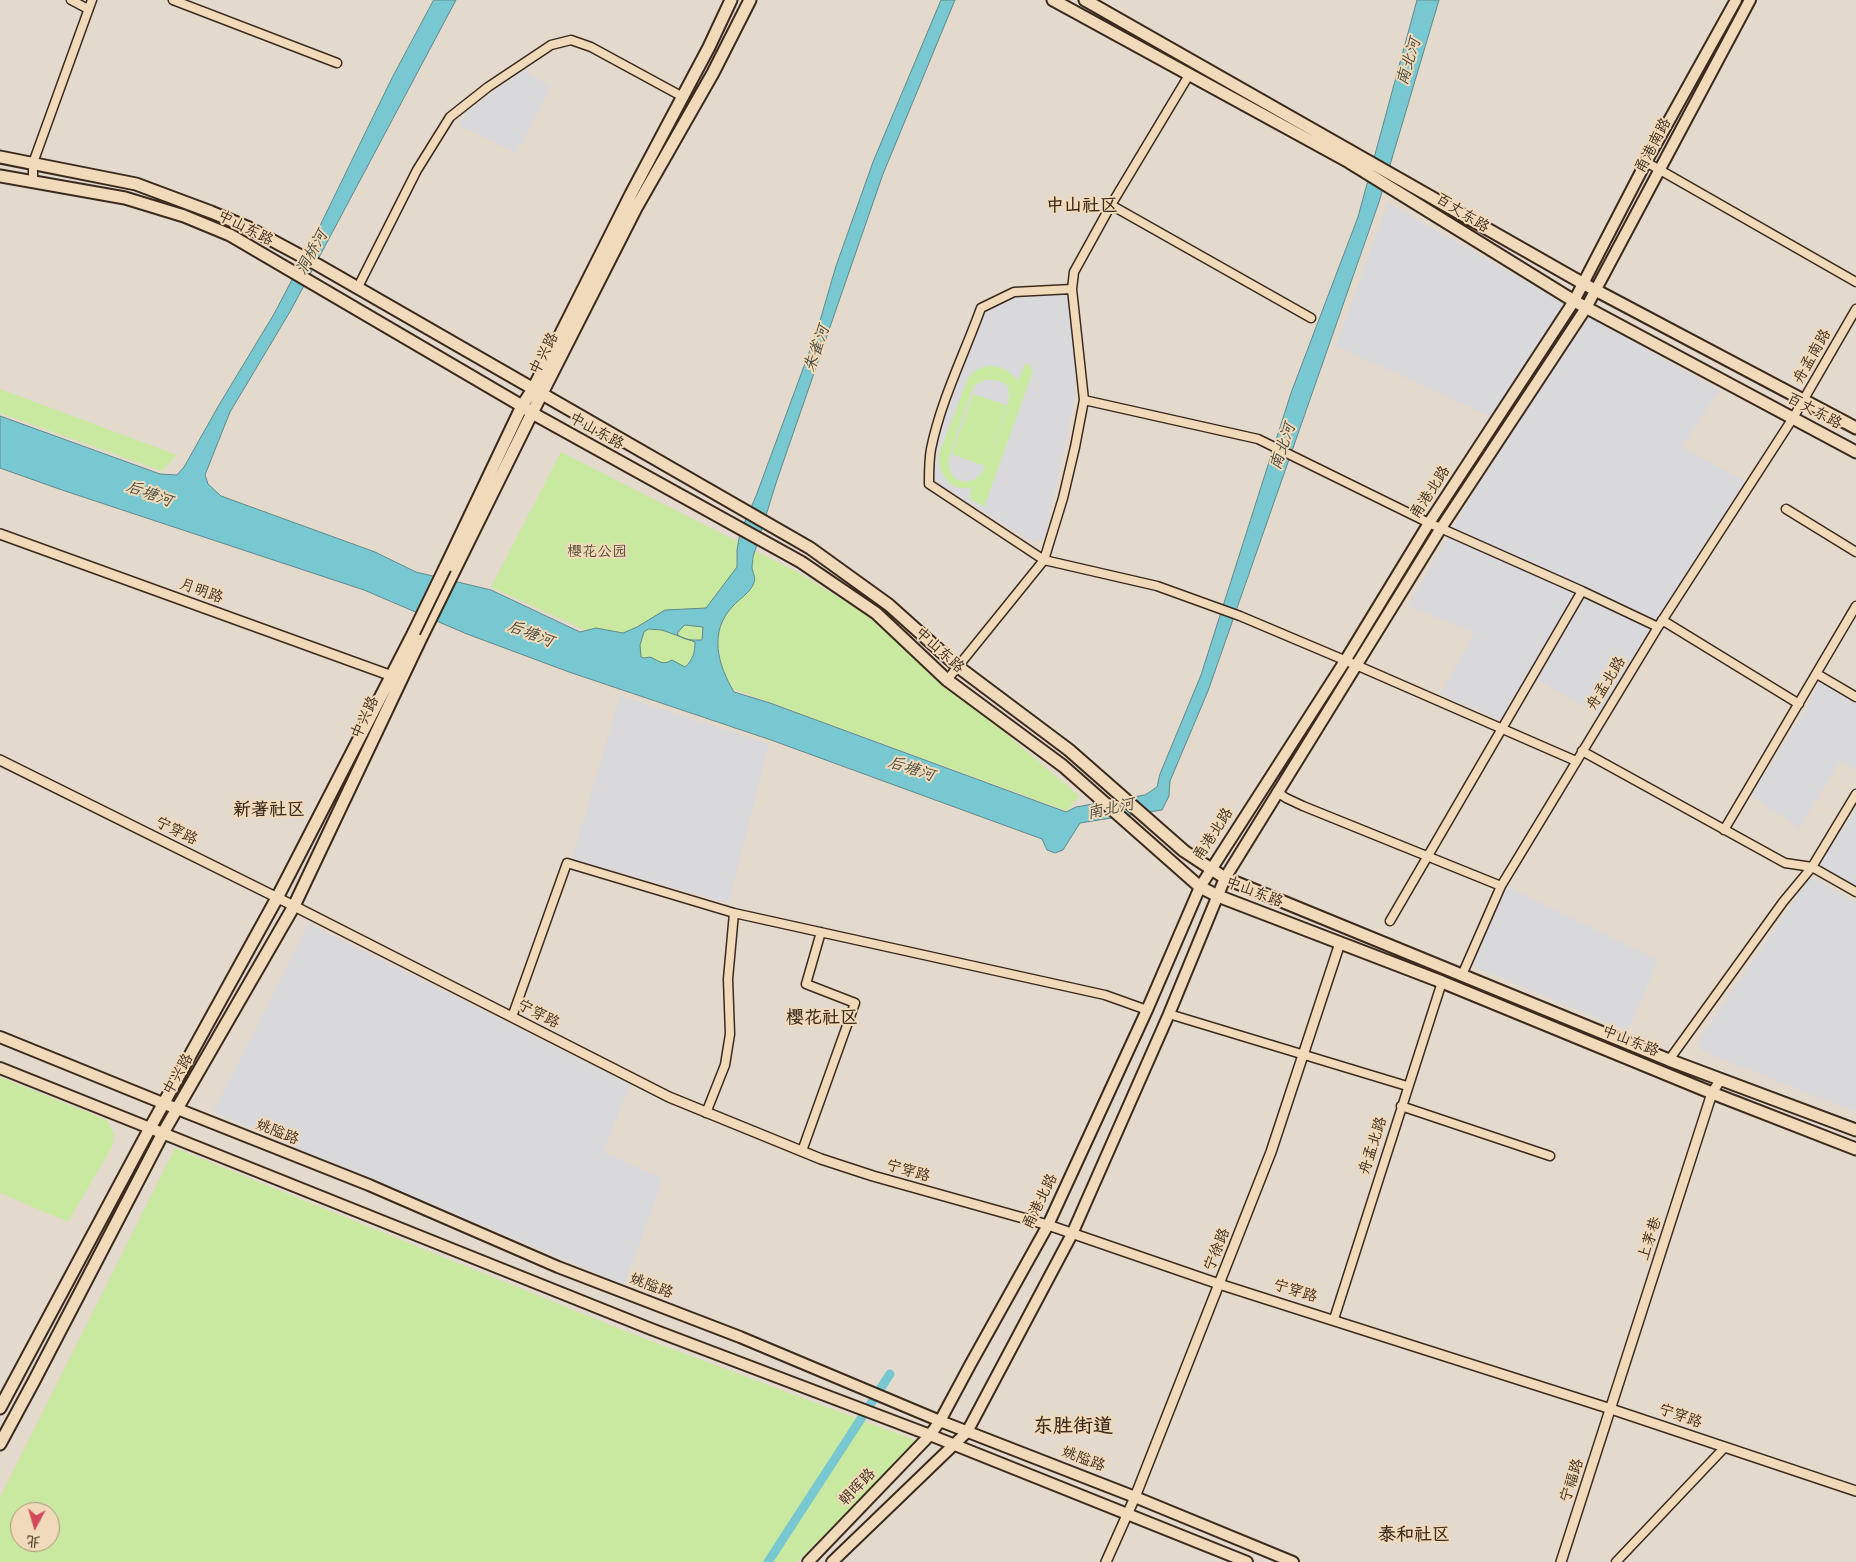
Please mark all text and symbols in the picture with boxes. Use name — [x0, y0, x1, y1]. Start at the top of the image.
water label: 南北河 — [1394, 36, 1426, 88]
street label: 甬港南路 — [1632, 115, 1676, 177]
street label: 百丈东路 — [1432, 190, 1492, 238]
district label: 中山社区 — [1046, 196, 1118, 218]
street label: 中山东路 — [214, 207, 276, 251]
water label: 洞桥河 — [293, 227, 333, 279]
water label: 朱雀河 — [801, 323, 835, 375]
street label: 舟孟南路 — [1790, 327, 1836, 387]
street label: 中兴路 — [527, 330, 563, 378]
street label: 百丈东路 — [1783, 390, 1845, 434]
street label: 中山东路 — [565, 410, 627, 454]
water label: 南北河 — [1267, 421, 1301, 473]
street label: 甬港北路 — [1407, 463, 1455, 523]
water label: 后塘河 — [123, 478, 175, 512]
park label: 樱花公园 — [567, 544, 627, 562]
street label: 月明路 — [177, 576, 225, 608]
water label: 后塘河 — [504, 617, 556, 653]
street label: 中山东路 — [911, 624, 967, 678]
street label: 舟孟北路 — [1583, 654, 1631, 714]
street label: 中兴路 — [348, 694, 384, 742]
water label: 后塘河 — [885, 753, 937, 787]
water label: 南北河 — [1086, 796, 1136, 824]
district label: 新著社区 — [233, 800, 305, 822]
street label: 甬港北路 — [1190, 805, 1238, 865]
street label: 宁穿路 — [152, 814, 200, 850]
street label: 中山东路 — [1223, 874, 1285, 912]
street label: 宁穿路 — [514, 997, 562, 1033]
district label: 樱花社区 — [786, 1008, 858, 1030]
street label: 中山东路 — [1599, 1022, 1661, 1062]
street label: 中兴路 — [160, 1051, 198, 1099]
street label: 舟孟北路 — [1356, 1115, 1392, 1177]
street label: 姚隘路 — [253, 1116, 301, 1150]
street label: 宁穿路 — [884, 1157, 932, 1187]
street label: 甬港北路 — [1020, 1171, 1062, 1233]
street label: 上茅巷 — [1635, 1215, 1667, 1263]
street label: 宁徐路 — [1201, 1226, 1235, 1274]
street label: 姚隘路 — [627, 1271, 675, 1303]
street label: 宁穿路 — [1271, 1277, 1319, 1307]
street label: 宁穿路 — [1656, 1401, 1704, 1433]
district label: 东胜街道 — [1033, 1416, 1113, 1440]
street label: 姚隘路 — [1059, 1444, 1107, 1476]
street label: 宁福路 — [1557, 1457, 1589, 1505]
street label: 朝晖路 — [836, 1466, 880, 1510]
north arrow — [10, 1502, 60, 1552]
district label: 泰和社区 — [1378, 1525, 1450, 1547]
text: 北 — [26, 1530, 42, 1552]

